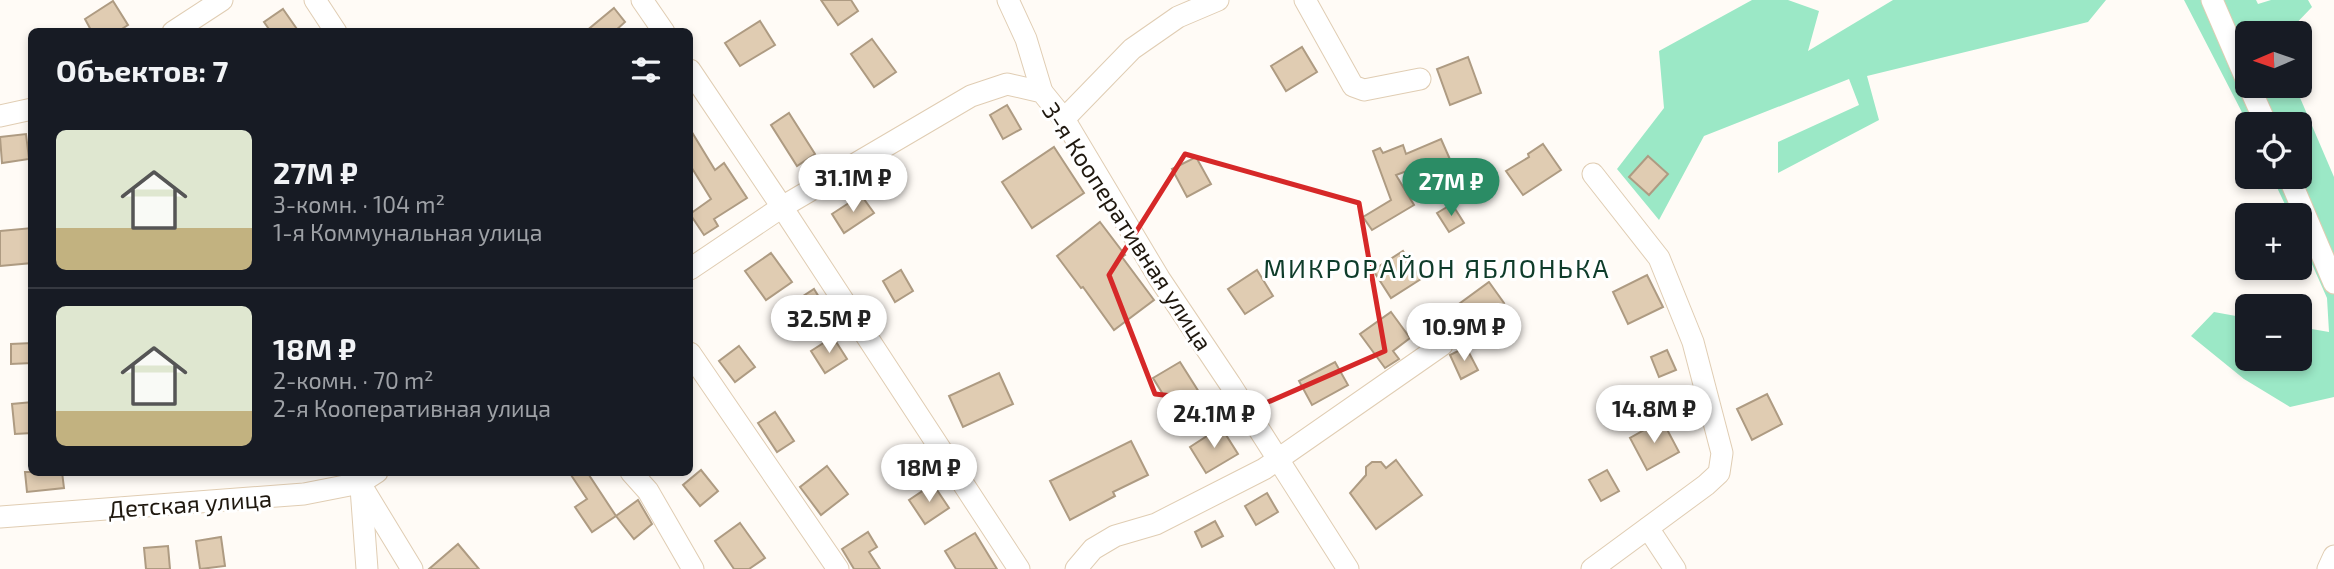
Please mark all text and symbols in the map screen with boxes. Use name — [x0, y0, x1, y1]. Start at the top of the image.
north arrow — [2235, 21, 2312, 98]
map controls — [2235, 21, 2312, 371]
icon: filters — [627, 51, 665, 89]
text: Объектов: 7 — [56, 52, 228, 88]
street label: 3-я Кооперативная улица — [1036, 97, 1219, 356]
button: locate — [2235, 112, 2312, 189]
text: 27M ₽ — [273, 154, 358, 190]
pin: 31.1M ₽ — [788, 154, 918, 214]
icon: home — [112, 158, 196, 242]
pin: 27M ₽ — [1402, 158, 1500, 218]
text: 31.1M ₽ — [814, 163, 892, 191]
text: 27M ₽ — [1418, 167, 1484, 195]
text: 3-комн. · 104 m² — [273, 190, 445, 218]
button: + — [2235, 203, 2312, 280]
text: 1-я Коммунальная улица — [273, 218, 542, 246]
district label: МИКРОРАЙОН ЯБЛОНЬКА — [1263, 252, 1611, 283]
button: − — [2235, 294, 2312, 371]
pin: 32.5M ₽ — [764, 296, 894, 355]
text: 32.5M ₽ — [787, 304, 871, 332]
pin: 10.9M ₽ — [1399, 304, 1529, 363]
text: 10.9M ₽ — [1422, 312, 1506, 340]
text: 18M ₽ — [273, 330, 356, 366]
icon: home — [112, 334, 196, 418]
text: 2-комн. · 70 m² — [273, 366, 434, 394]
pin: 14.8M ₽ — [1589, 386, 1719, 445]
pin: 24.1M ₽ — [1149, 391, 1279, 450]
text: 2-я Кооперативная улица — [273, 394, 551, 422]
text: 14.8M ₽ — [1612, 394, 1696, 422]
text: 24.1M ₽ — [1173, 399, 1255, 427]
pin: 18M ₽ — [880, 444, 978, 504]
text: 18M ₽ — [897, 453, 961, 481]
street label: Детская улица — [107, 483, 273, 524]

